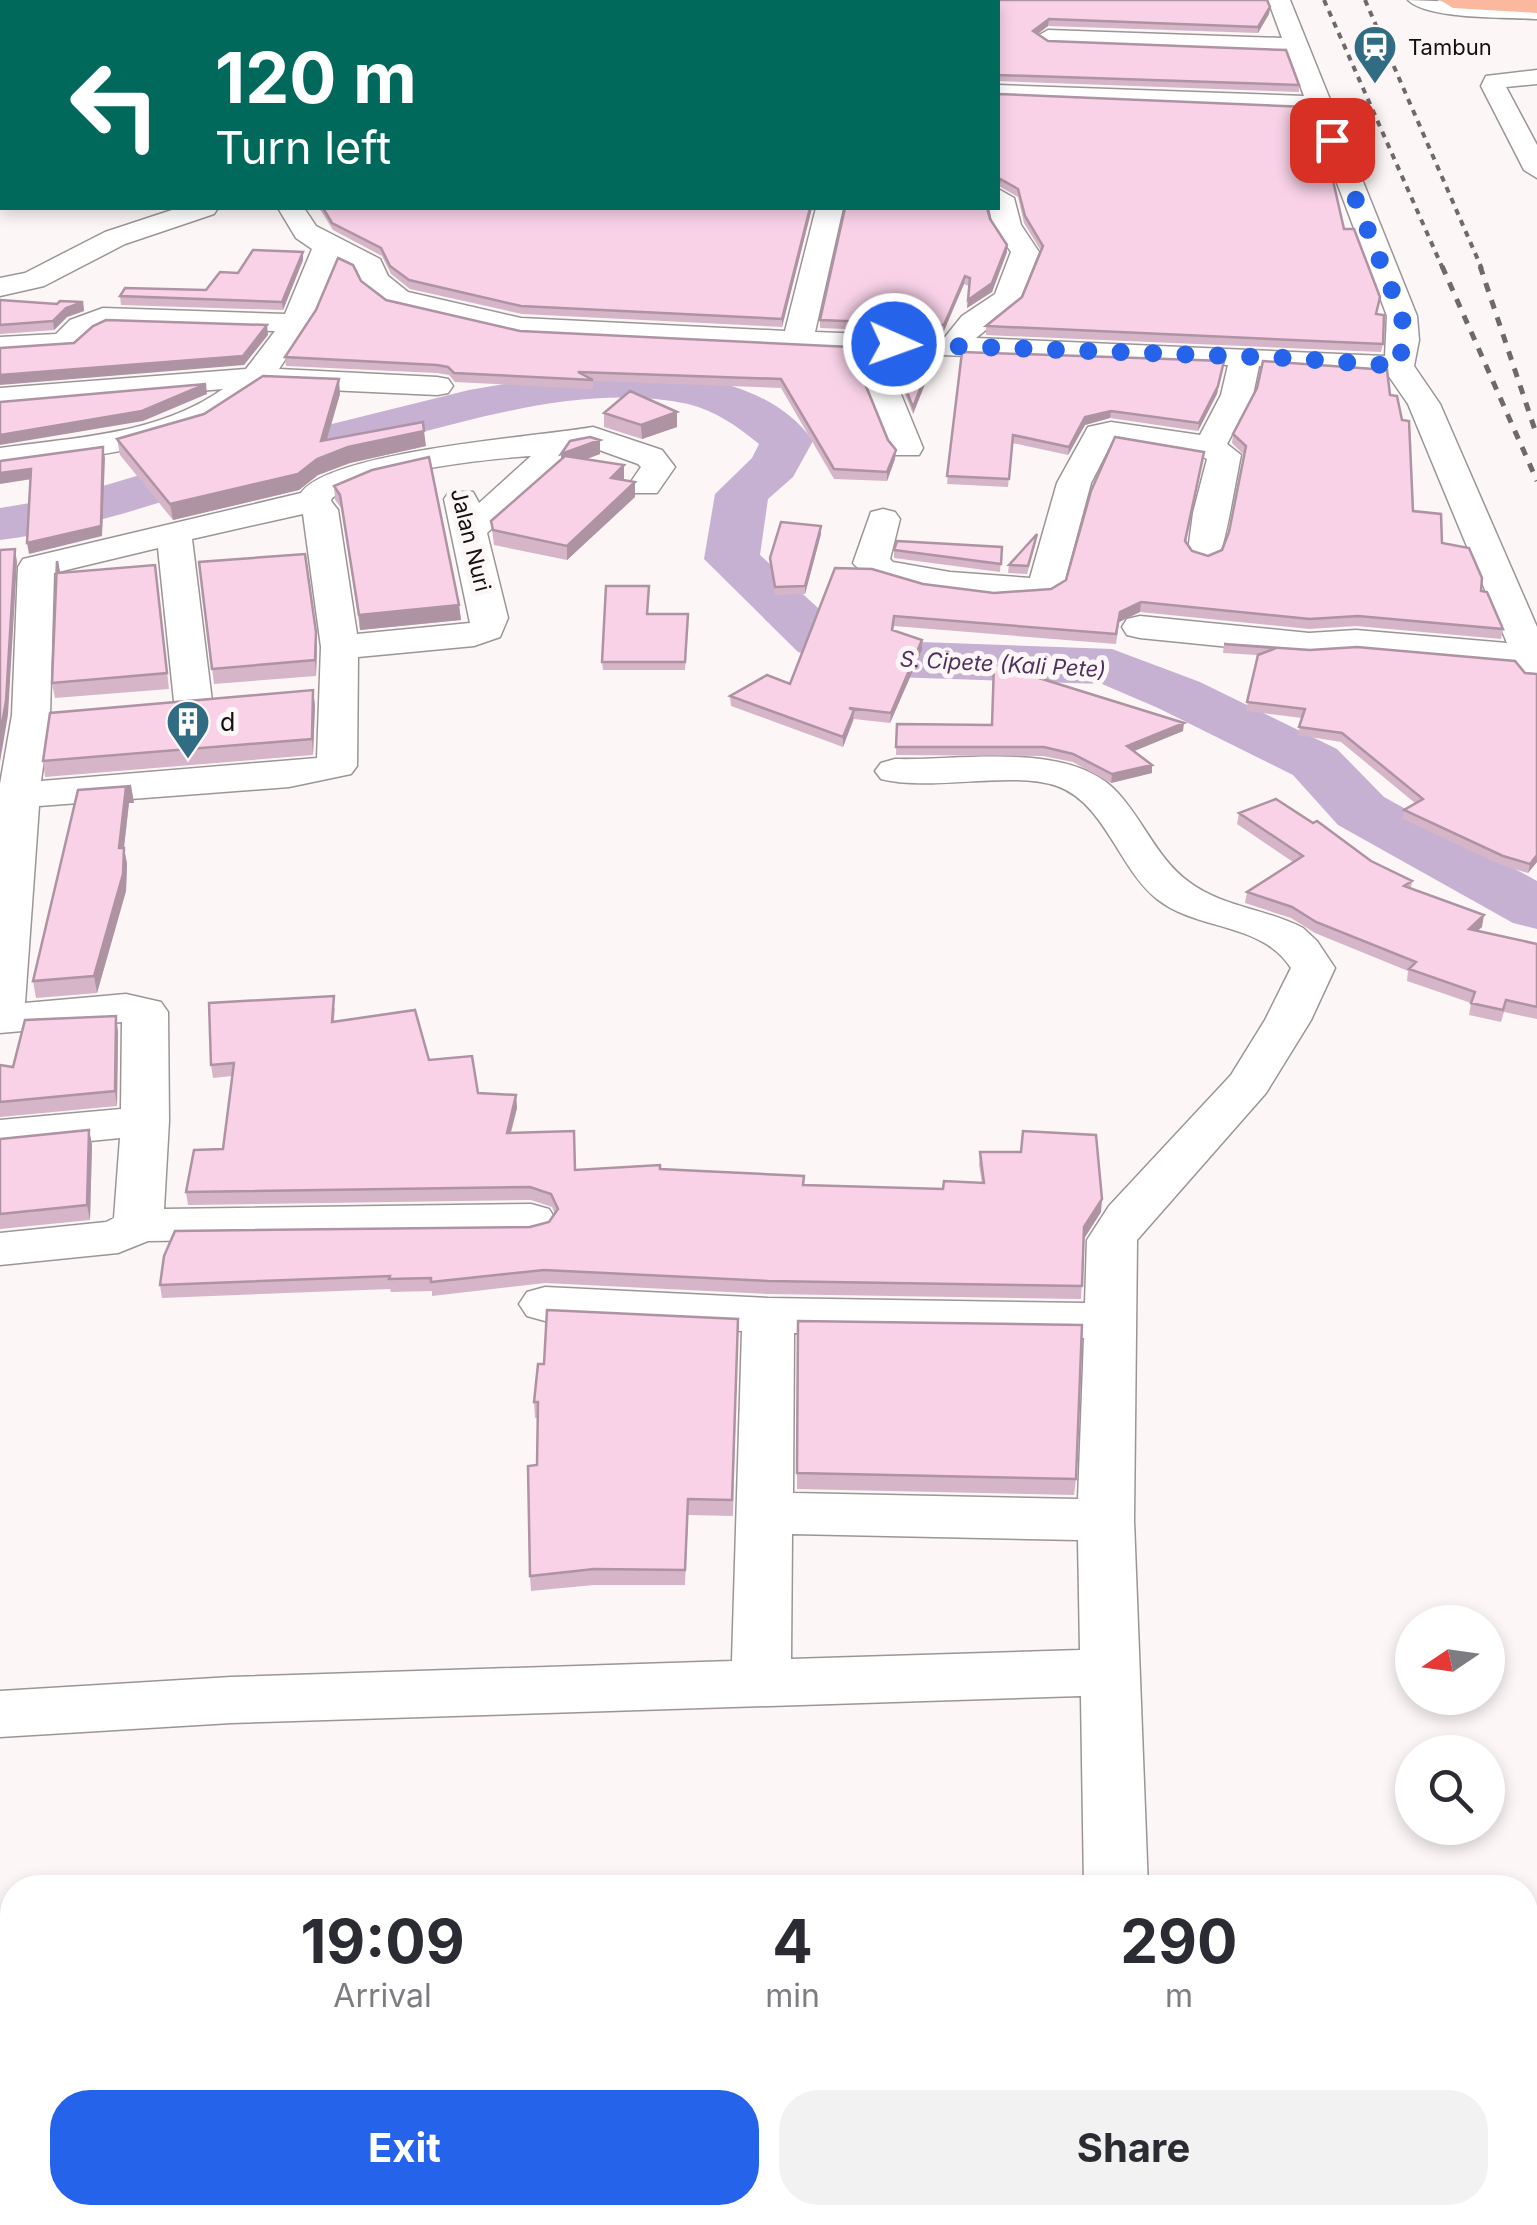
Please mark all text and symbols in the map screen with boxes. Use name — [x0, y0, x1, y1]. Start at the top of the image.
station icon: Tambun — [1352, 24, 1398, 85]
place label: Tambun — [1408, 34, 1492, 60]
text: 120 m — [215, 35, 417, 120]
icon: left — [50, 40, 180, 170]
pin — [1290, 98, 1375, 183]
icon: arrive — [1305, 113, 1360, 168]
text: Turn left — [215, 120, 391, 175]
position arrow — [842, 292, 946, 396]
street label: Jalan Nuri — [446, 486, 496, 594]
water label: S. Cipete (Kali Pete) — [899, 646, 1107, 682]
building icon: d — [165, 699, 211, 760]
place label: d — [220, 707, 235, 737]
north arrow — [1395, 1605, 1505, 1715]
map controls — [1395, 1605, 1505, 1845]
button: search — [1395, 1735, 1505, 1845]
text: 19:09 — [300, 1905, 465, 1977]
text: 4 — [772, 1905, 813, 1977]
text: 290 — [1120, 1905, 1238, 1977]
text: Arrival — [333, 1976, 432, 2015]
text: min — [765, 1976, 820, 2015]
text: m — [1165, 1976, 1193, 2015]
button: Exit — [50, 2090, 759, 2205]
button: Share — [779, 2090, 1488, 2205]

